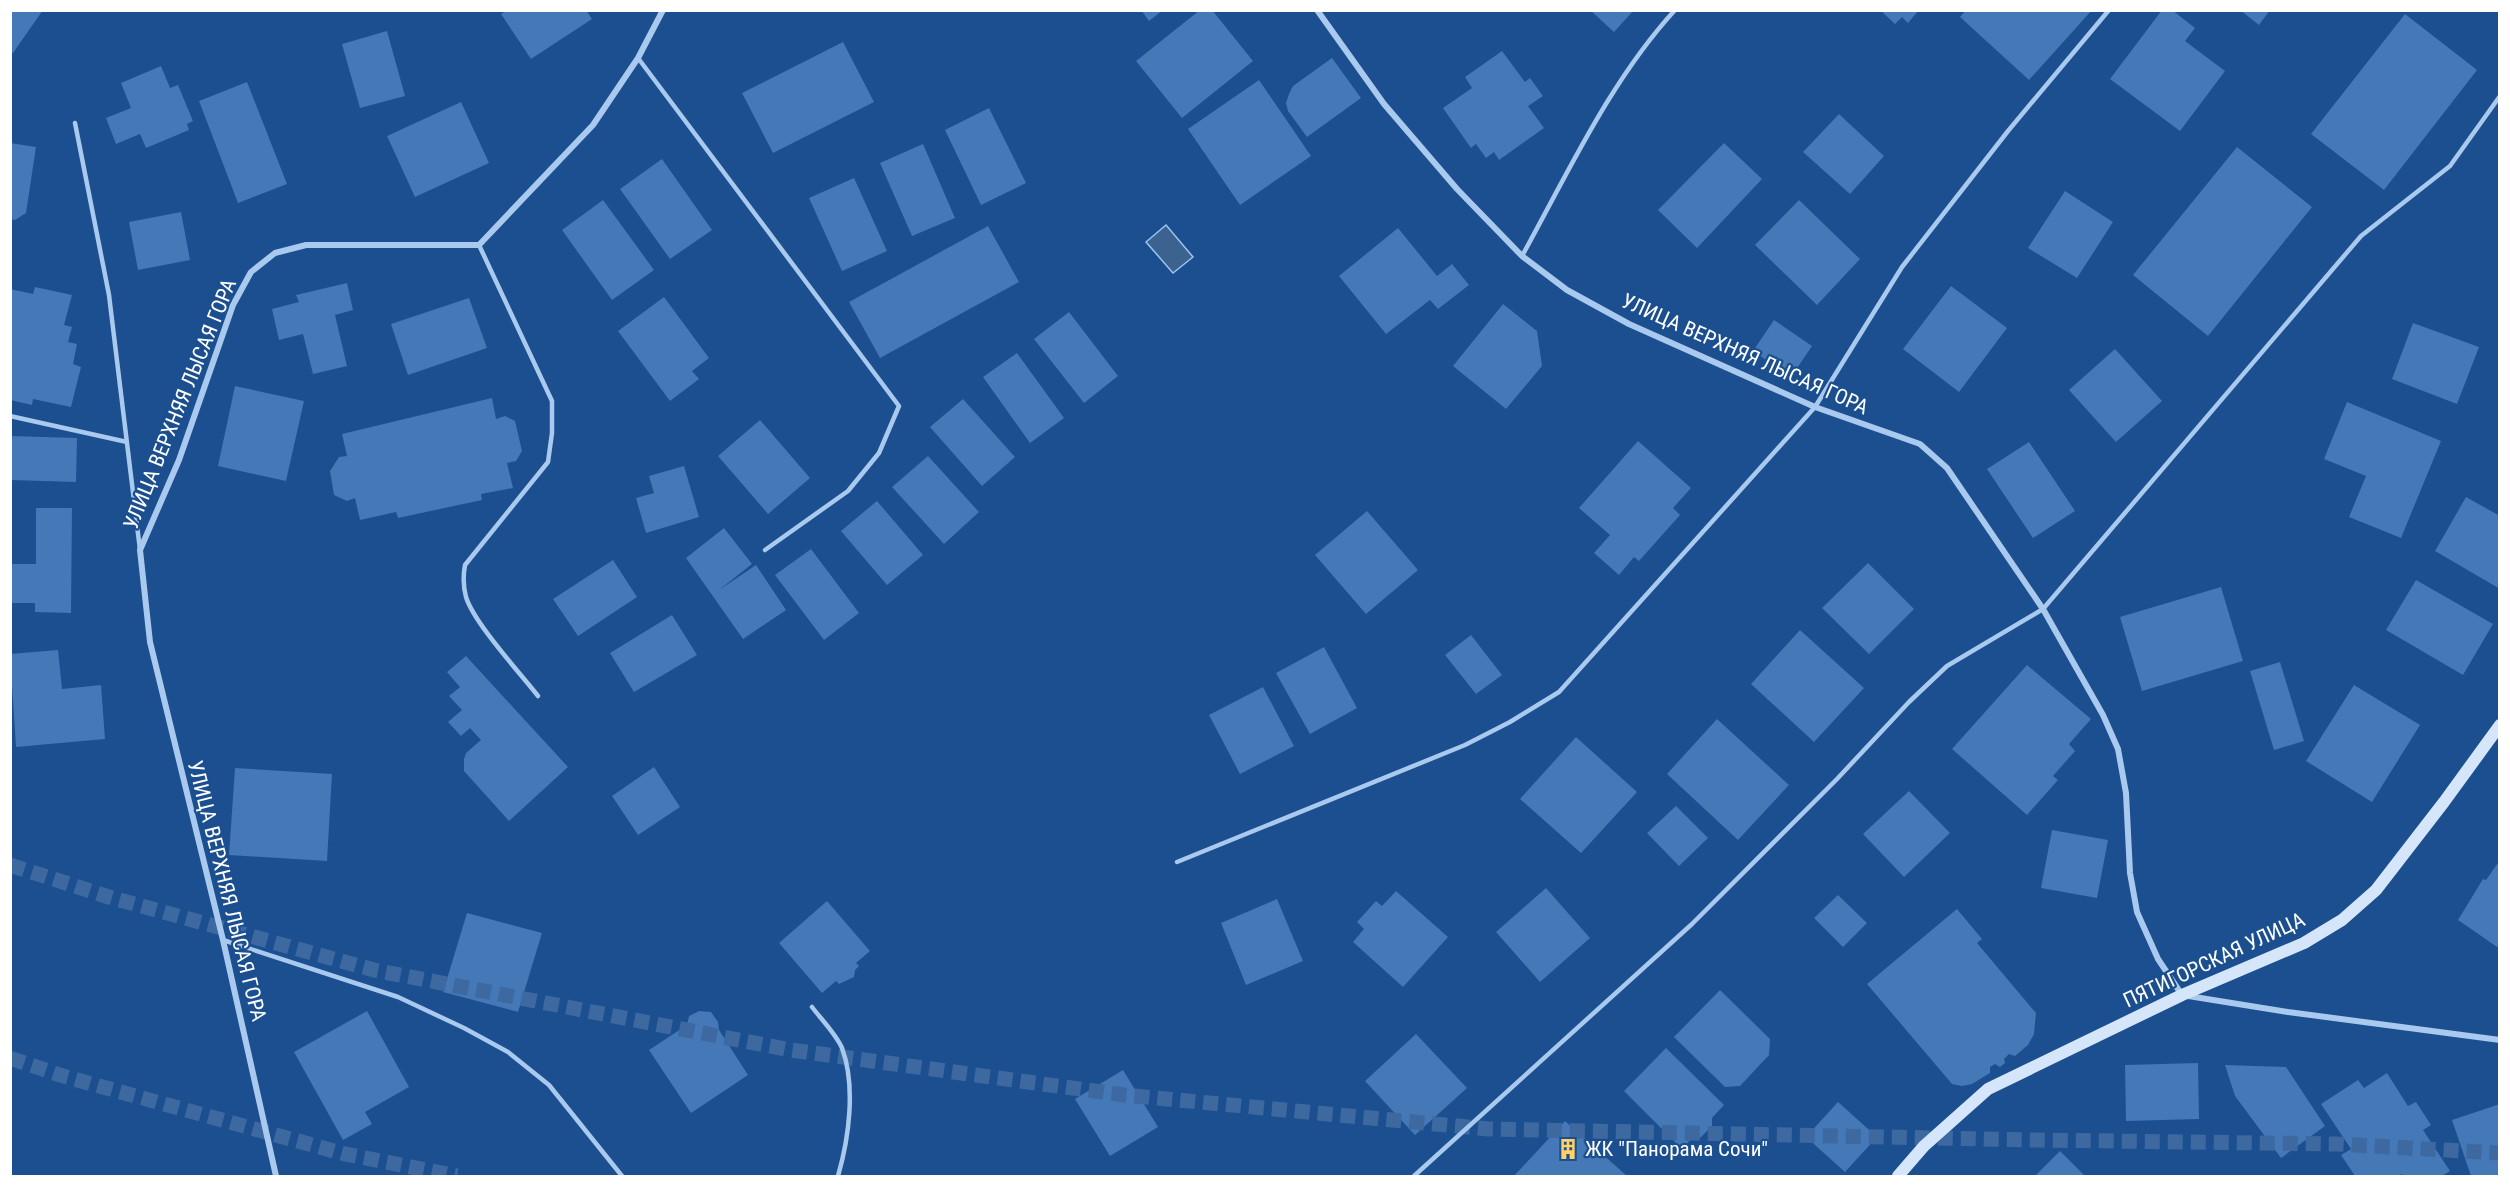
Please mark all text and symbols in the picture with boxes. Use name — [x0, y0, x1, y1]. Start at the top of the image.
street label: УЛИЦА ВЕРХНЯЯ ЛЫСАЯ ГОРА — [119, 275, 241, 533]
street label: УЛИЦА ВЕРХНЯЯ ЛЫСАЯ ГОРА — [1618, 289, 1872, 419]
street label: УЛИЦА ВЕРХНЯЯ ЛЫСАЯ ГОРА — [183, 758, 271, 1024]
street label: ПЯТИГОРСКАЯ УЛИЦА — [2119, 907, 2309, 1013]
building icon: ЖК "Панорама Сочи" — [1556, 1137, 1580, 1161]
place label: ЖК "Панорама Сочи" — [1585, 1137, 1768, 1161]

